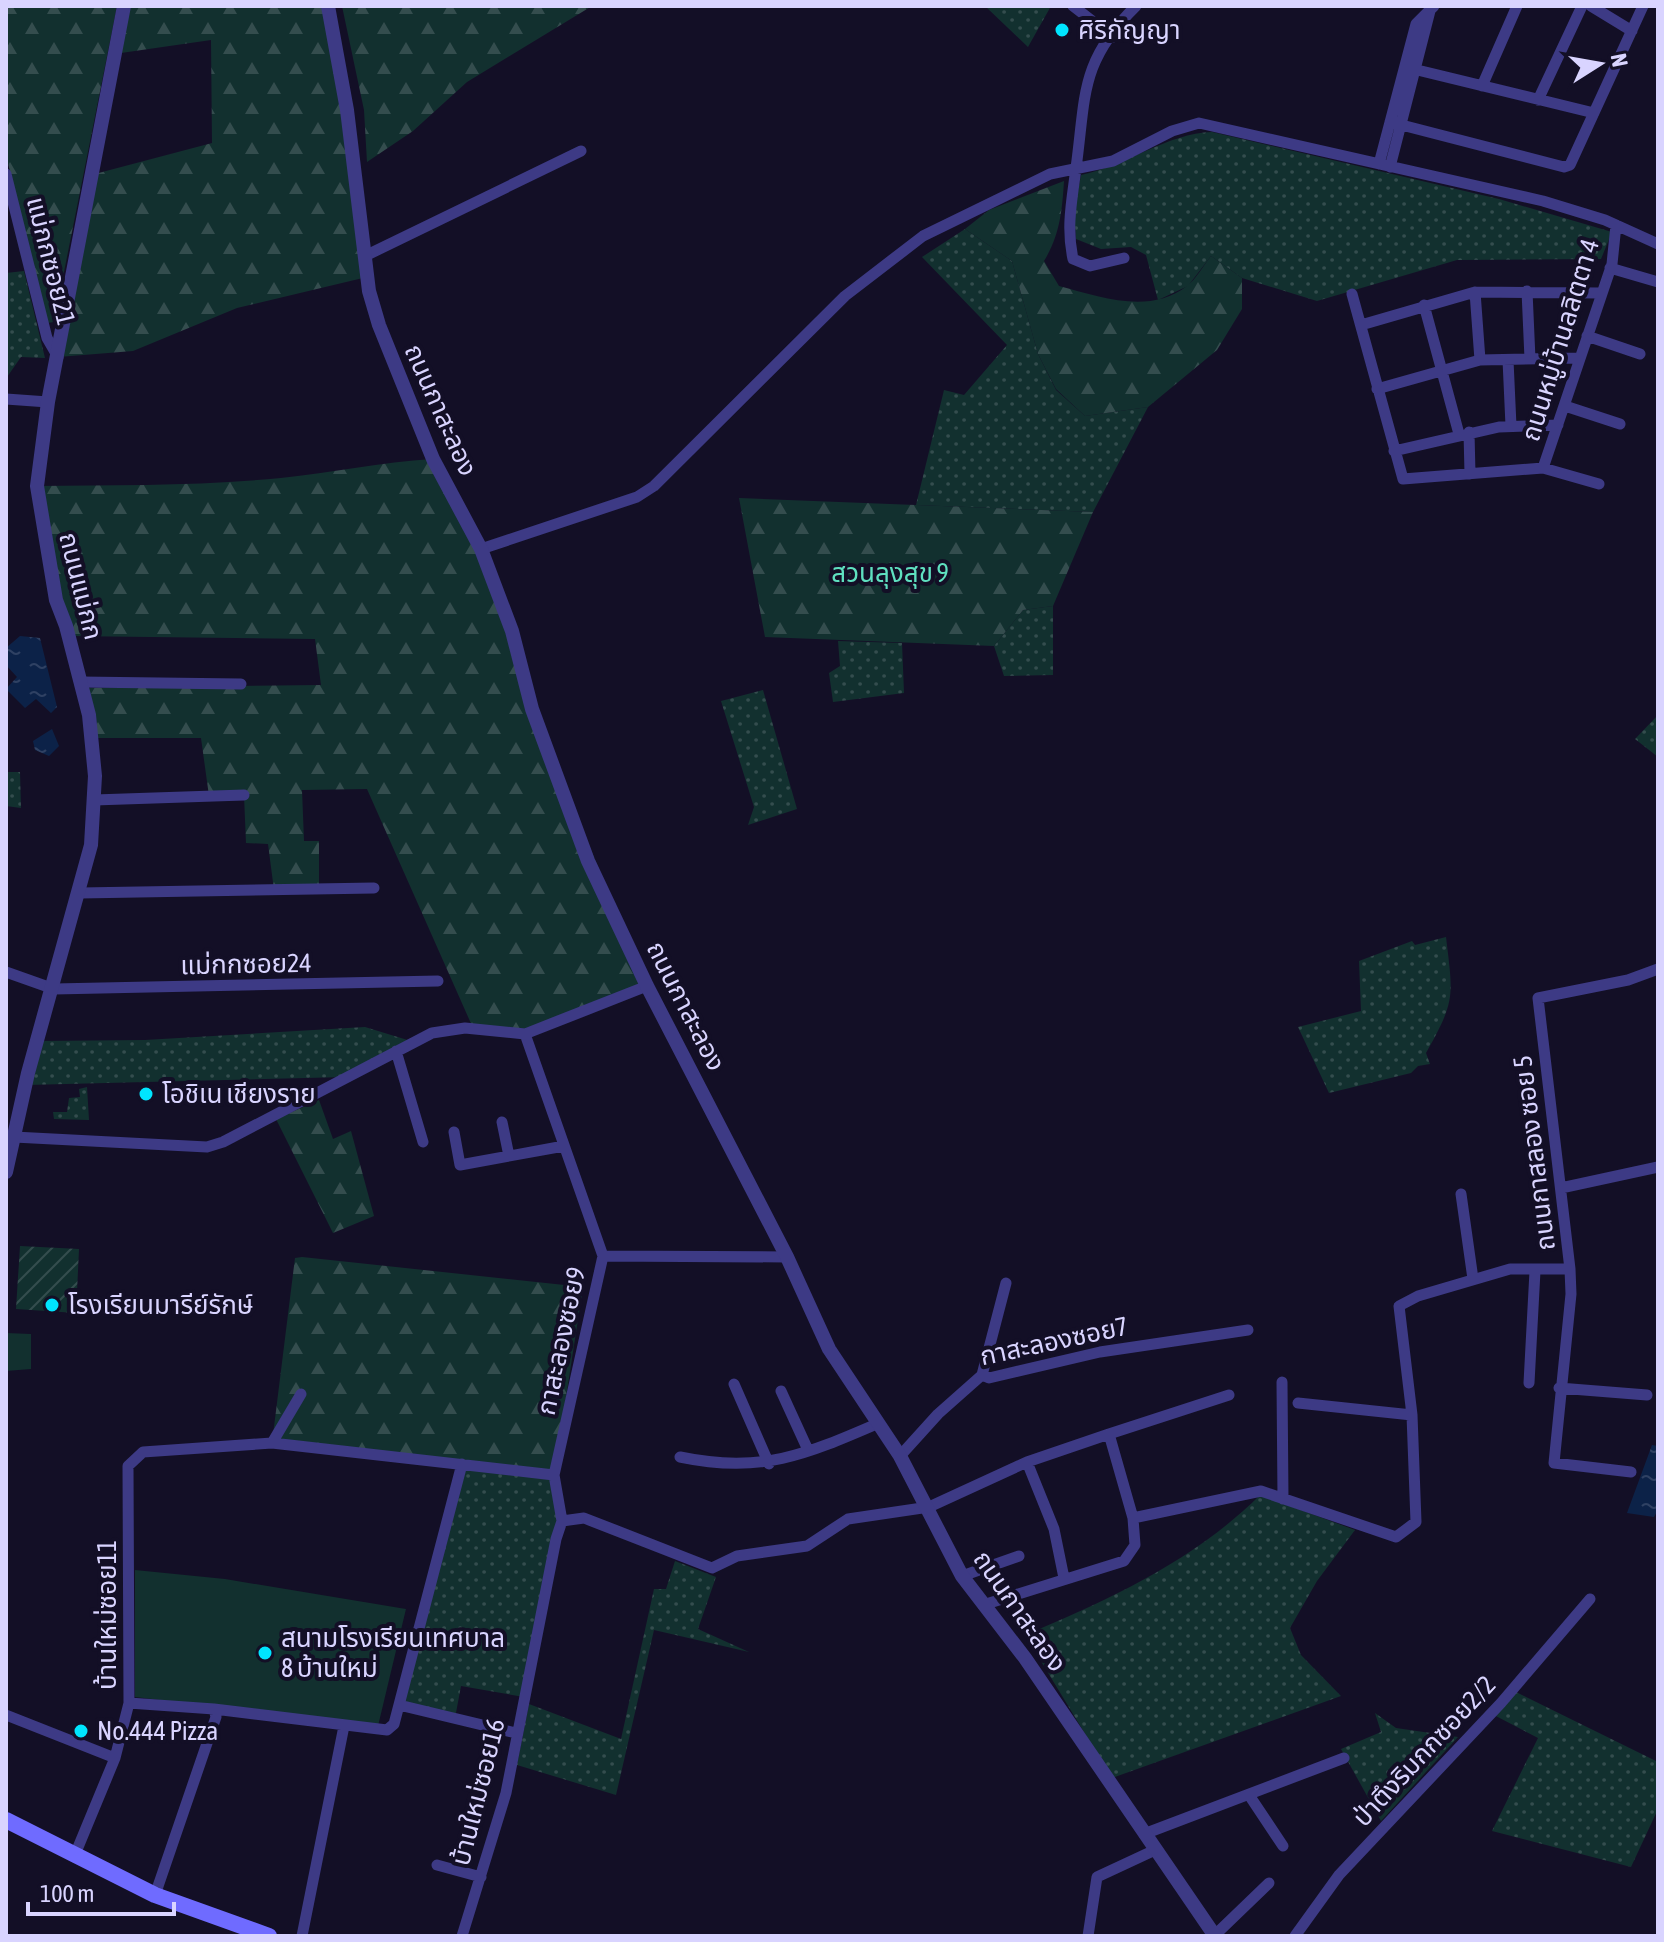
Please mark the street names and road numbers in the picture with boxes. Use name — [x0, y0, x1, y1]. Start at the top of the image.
street label: แม่กกซอย21 — [21, 194, 81, 328]
street label: ถนนหมู่บ้านลลิตตา 4 — [1515, 235, 1606, 445]
street label: ถนนกาสะลอง — [399, 339, 483, 481]
street label: ถนนแม่กก — [53, 529, 109, 643]
street label: ถนนกาสะลอง — [641, 936, 731, 1076]
street label: แม่กกซอย24 — [180, 948, 312, 980]
street label: ถนนกาสลอง ซอย 5 — [1507, 1054, 1561, 1252]
street label: กาสะลองซอย9 — [531, 1264, 591, 1418]
street label: กาสะลองซอย7 — [977, 1311, 1131, 1371]
street label: บ้านใหม่ซอย11 — [92, 1540, 122, 1690]
street label: ถนนกาสะลอง — [967, 1545, 1073, 1677]
street label: ป่าตึงริมกกซอย2/2 — [1347, 1670, 1501, 1832]
street label: บ้านใหม่ซอย16 — [445, 1716, 511, 1868]

